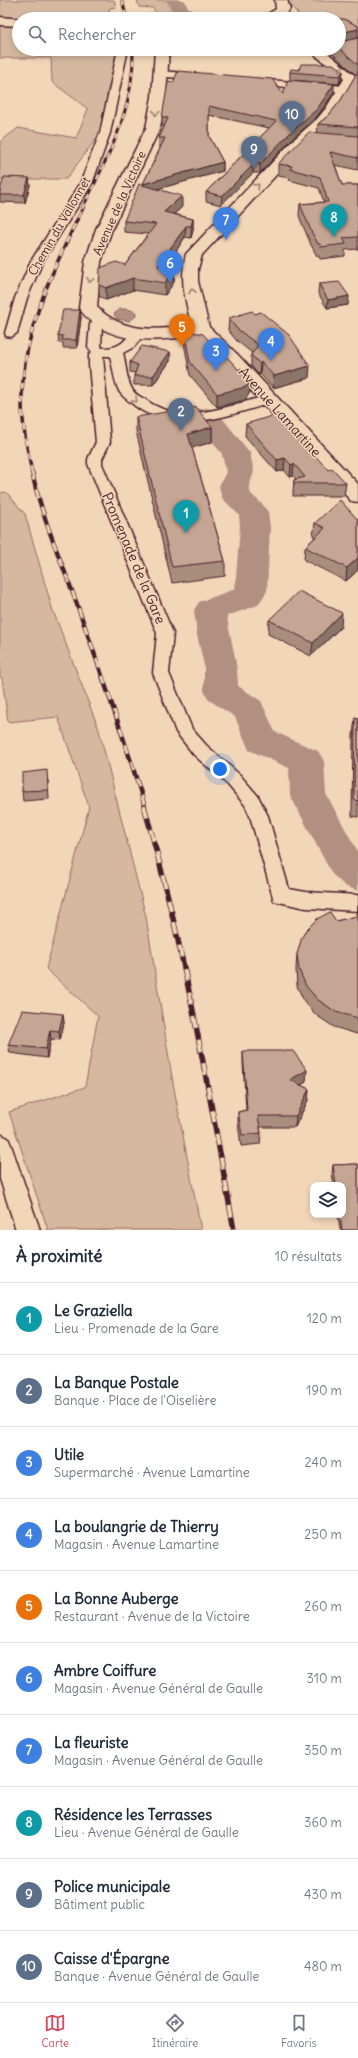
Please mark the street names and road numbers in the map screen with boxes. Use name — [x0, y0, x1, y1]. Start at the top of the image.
street label: Avenue de la Victoire — [89, 149, 149, 257]
street label: Chemin du Vallonnet — [25, 174, 93, 278]
street label: Avenue Lamartine — [235, 363, 325, 461]
street label: Promenade de la Gare — [98, 489, 170, 627]

